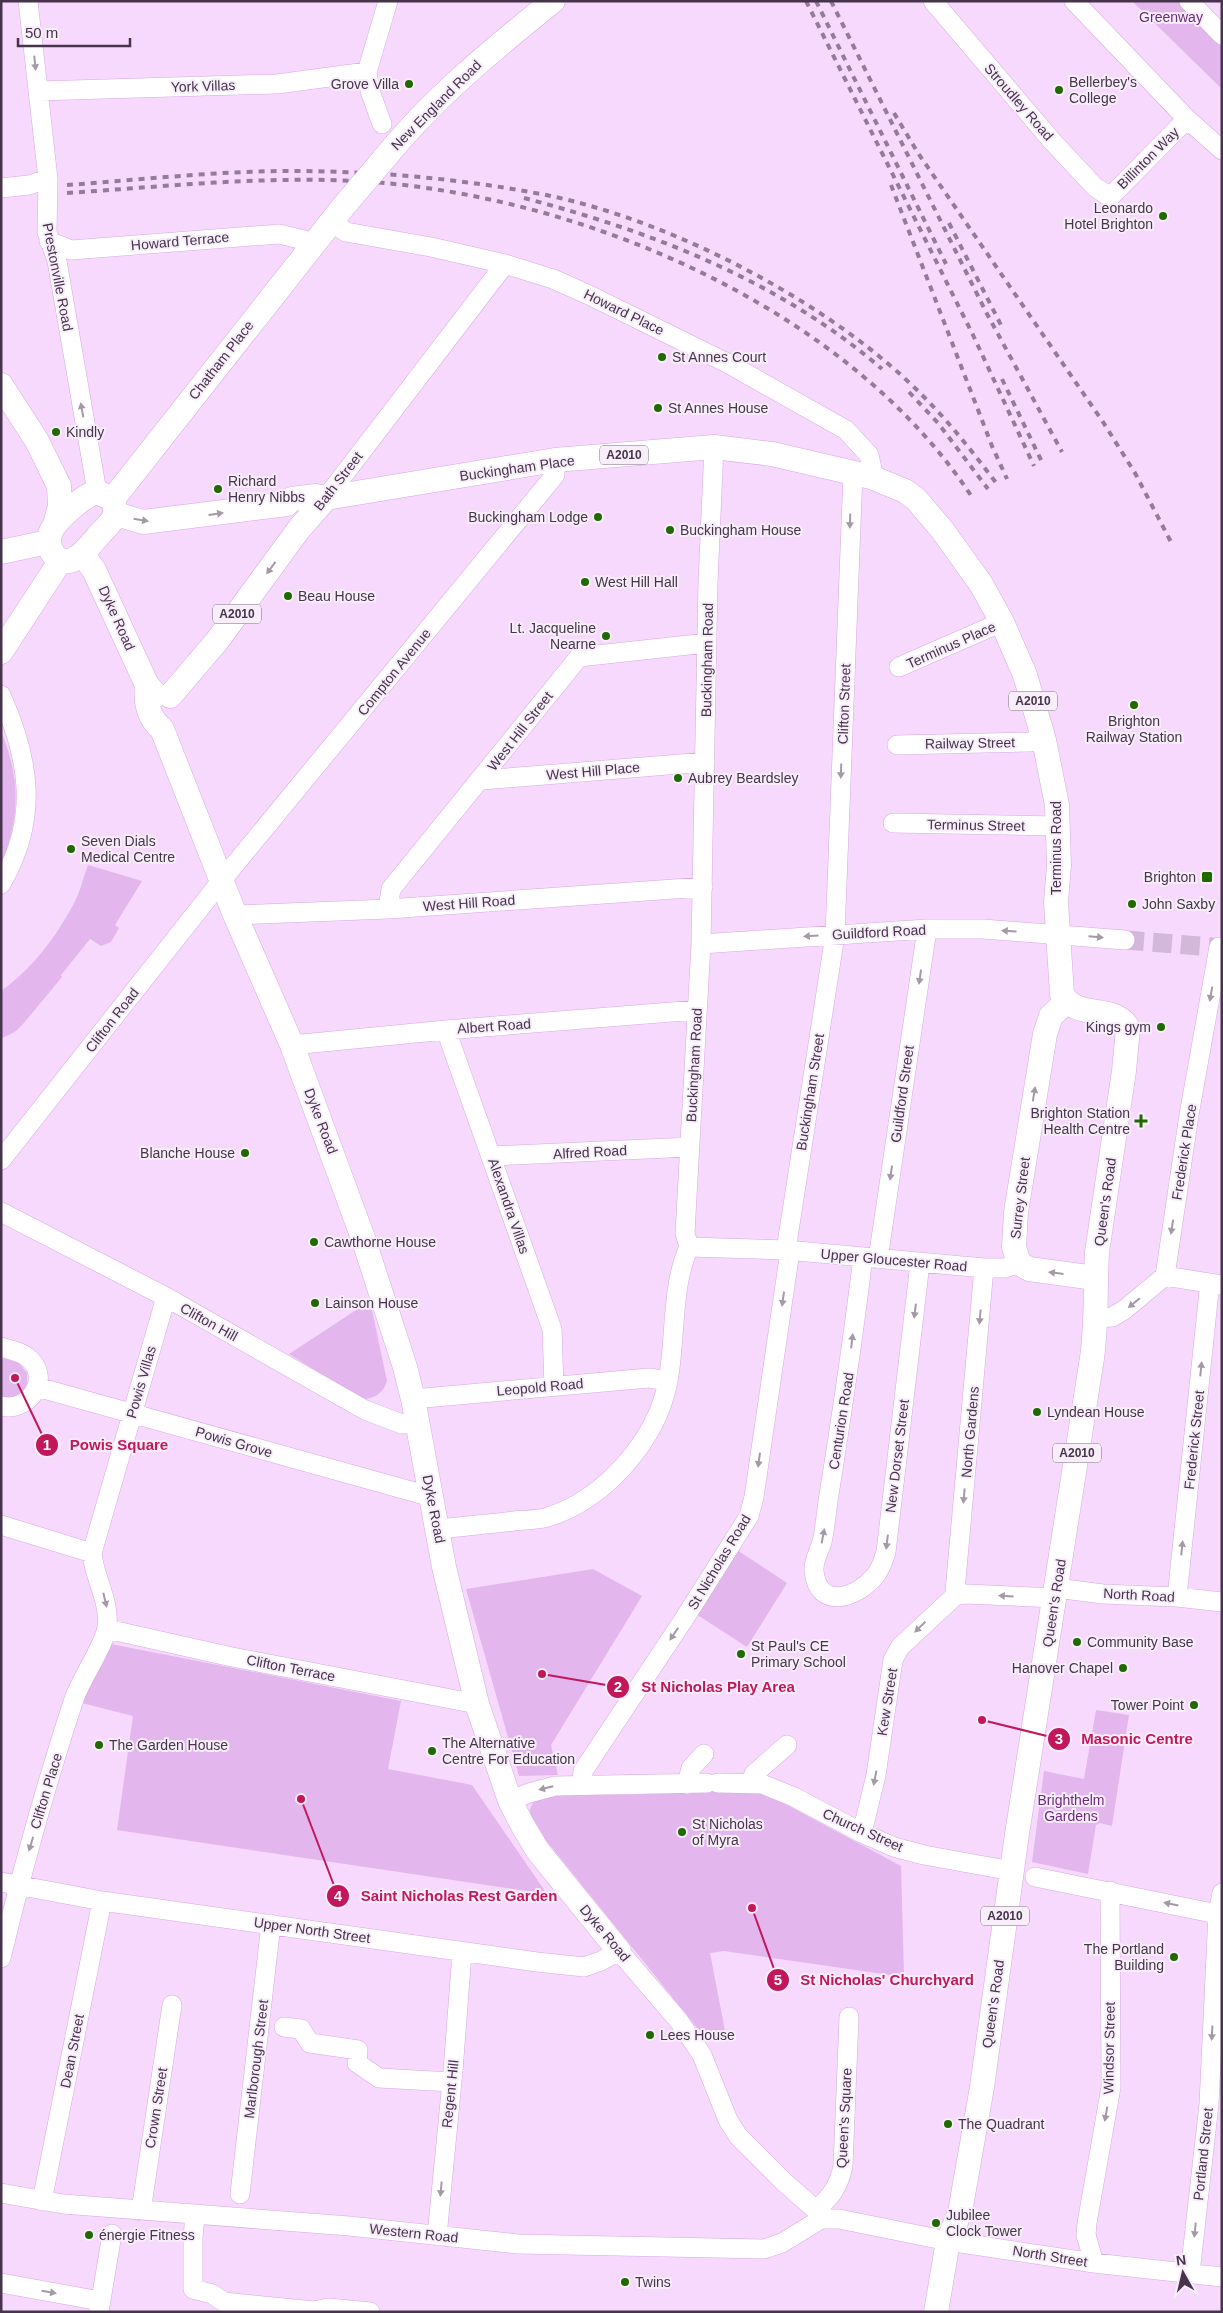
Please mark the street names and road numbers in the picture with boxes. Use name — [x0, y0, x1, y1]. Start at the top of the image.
street label: New England Road — [388, 57, 484, 153]
street label: Stroudley Road — [981, 60, 1057, 144]
street label: York Villas — [170, 77, 236, 95]
street label: Billinton Way — [1114, 124, 1182, 192]
street label: Prestonville Road — [40, 222, 76, 332]
street label: Howard Terrace — [130, 229, 230, 253]
street label: Howard Place — [581, 286, 667, 338]
street label: Chatham Place — [185, 317, 257, 403]
road number: A2010 — [600, 446, 648, 464]
street label: Bath Street — [310, 448, 366, 514]
street label: Buckingham Place — [458, 452, 576, 484]
street label: Dyke Road — [96, 583, 138, 653]
street label: Buckingham Road — [698, 603, 716, 717]
road number: A2010 — [213, 604, 261, 624]
street label: Terminus Place — [904, 618, 998, 672]
street label: Compton Avenue — [354, 625, 434, 719]
street label: Clifton Street — [835, 663, 853, 745]
street label: West Hill Street — [484, 688, 556, 774]
road number: A2010 — [1009, 691, 1057, 710]
street label: Railway Street — [925, 734, 1015, 752]
street label: West Hill Place — [546, 759, 641, 783]
street label: Terminus Road — [1048, 801, 1064, 895]
street label: Terminus Street — [927, 816, 1025, 834]
street label: West Hill Road — [422, 892, 516, 914]
street label: Guildford Road — [832, 922, 926, 942]
street label: Clifton Road — [82, 985, 142, 1055]
street label: Buckingham Road — [683, 1007, 705, 1123]
street label: Albert Road — [457, 1015, 531, 1037]
street label: Buckingham Street — [793, 1032, 827, 1152]
street label: Guildford Street — [887, 1044, 917, 1144]
street label: Dyke Road — [301, 1086, 341, 1156]
street label: Frederick Place — [1168, 1103, 1200, 1201]
street label: Alfred Road — [553, 1142, 627, 1162]
street label: Alexandra Villas — [485, 1156, 533, 1256]
street label: Surrey Street — [1007, 1156, 1033, 1240]
street label: Queen's Road — [1091, 1157, 1119, 1247]
street label: Upper Gloucester Road — [820, 1246, 968, 1274]
street label: Clifton Hill — [178, 1300, 240, 1344]
street label: Powis Villas — [123, 1344, 159, 1420]
street label: Centurion Road — [825, 1371, 857, 1471]
street label: Leopold Road — [496, 1375, 584, 1399]
street label: North Gardens — [958, 1386, 982, 1478]
street label: Frederick Street — [1181, 1390, 1207, 1490]
street label: New Dorset Street — [882, 1398, 912, 1514]
street label: Powis Grove — [194, 1423, 275, 1461]
road number: A2010 — [1053, 1444, 1101, 1462]
street label: Dyke Road — [420, 1473, 448, 1545]
street label: St Nicholas Road — [684, 1512, 754, 1612]
street label: Queen's Road — [1039, 1558, 1069, 1648]
street label: North Road — [1103, 1585, 1175, 1605]
street label: Clifton Terrace — [245, 1652, 337, 1684]
street label: Kew Street — [874, 1667, 900, 1737]
street label: Clifton Place — [27, 1751, 65, 1831]
street label: Church Street — [820, 1805, 906, 1855]
street label: Dyke Road — [577, 1901, 633, 1965]
road number: A2010 — [981, 1906, 1029, 1925]
street label: Upper North Street — [253, 1914, 371, 1946]
street label: Queen's Road — [979, 1959, 1007, 2049]
street label: Marlborough Street — [241, 1998, 271, 2119]
street label: Windsor Street — [1100, 2001, 1118, 2094]
street label: Dean Street — [57, 2013, 87, 2089]
street label: Regent Hill — [438, 2059, 462, 2129]
street label: Crown Street — [142, 2066, 170, 2150]
street label: Queen's Square — [833, 2067, 855, 2169]
street label: Portland Street — [1190, 2107, 1216, 2201]
street label: Western Road — [369, 2220, 459, 2246]
street label: North Street — [1011, 2242, 1089, 2270]

